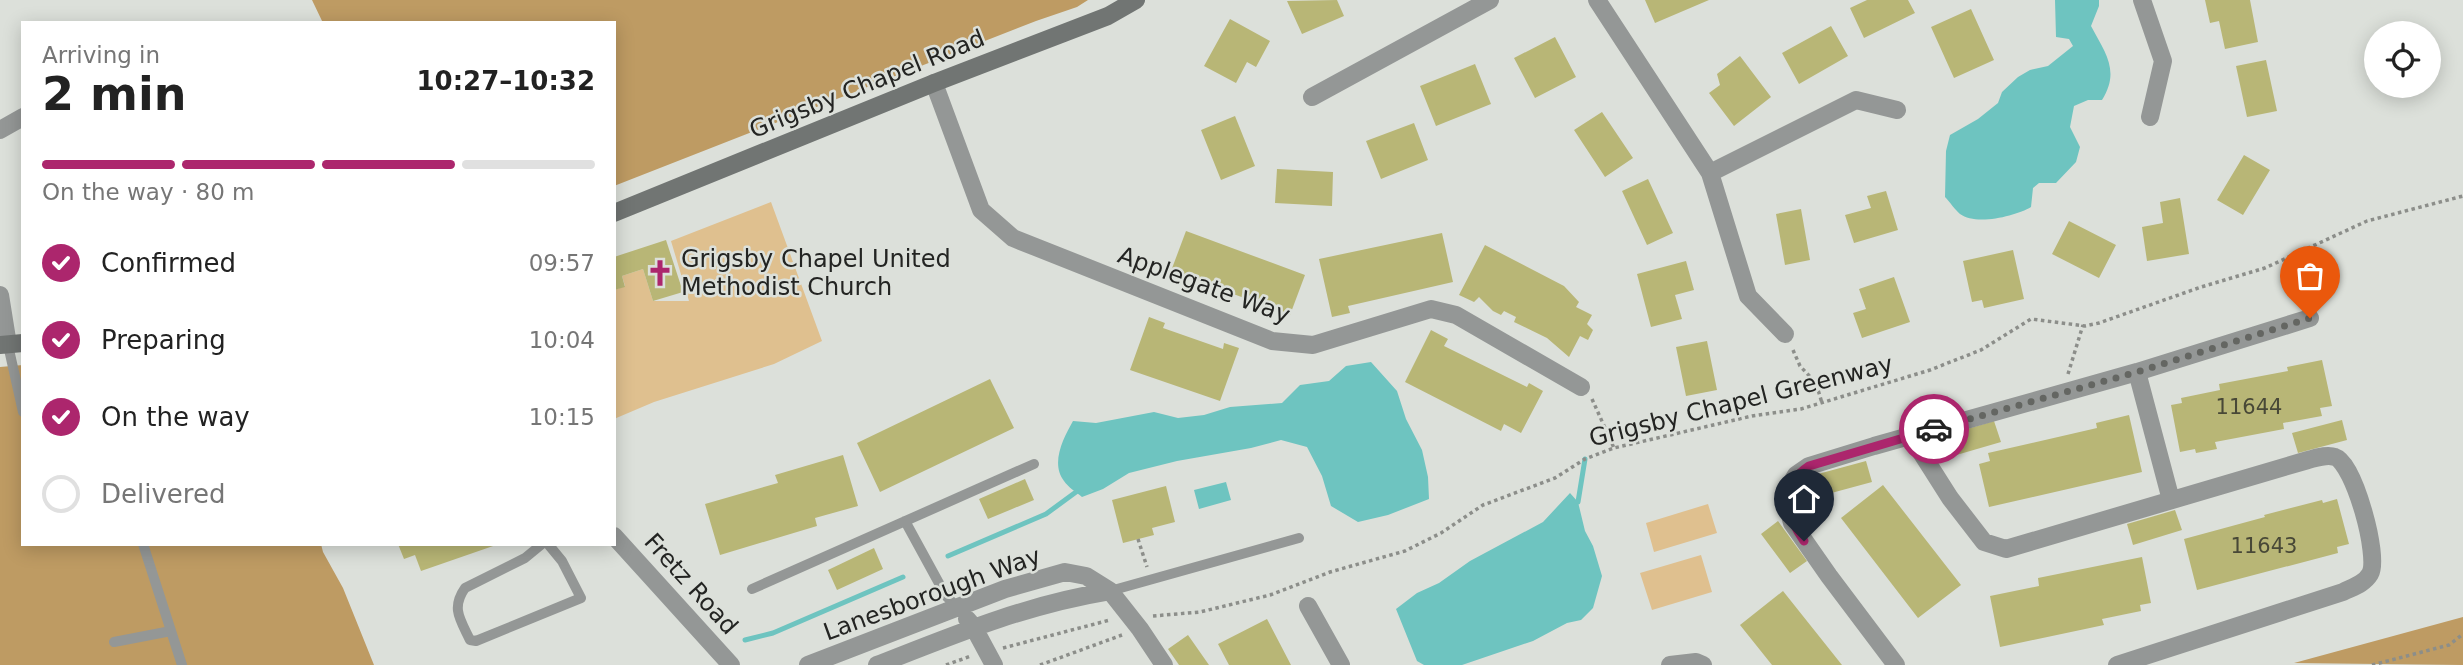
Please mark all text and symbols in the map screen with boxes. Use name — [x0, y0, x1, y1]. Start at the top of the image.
map controls — [2364, 21, 2441, 98]
button: locate — [2364, 21, 2441, 98]
street label: Grigsby Chapel Road — [745, 24, 989, 144]
text: Arriving in — [42, 42, 160, 68]
text: 10:27–10:32 — [416, 66, 595, 96]
text: 2 min — [42, 67, 186, 121]
text: On the way · 80 m — [42, 179, 254, 205]
street label: Applegate Way — [1114, 241, 1294, 329]
icon: check — [42, 244, 80, 282]
place label: Grigsby Chapel United Methodist Church — [681, 245, 951, 301]
pin — [2280, 246, 2340, 318]
text: Confirmed — [101, 248, 236, 278]
text: 09:57 — [529, 250, 595, 276]
icon: bag — [2291, 257, 2329, 295]
church icon: Grigsby Chapel United Methodist Church — [645, 258, 675, 288]
icon: check — [42, 321, 80, 359]
text: Preparing — [101, 325, 226, 355]
text: 10:04 — [529, 327, 595, 353]
street label: Grigsby Chapel Greenway — [1586, 350, 1896, 452]
courier — [1899, 394, 1969, 464]
house number: 11644 — [2216, 395, 2282, 419]
icon: check — [42, 398, 80, 436]
text: On the way — [101, 402, 250, 432]
text: 10:15 — [529, 404, 595, 430]
icon: car — [1915, 410, 1953, 448]
pin — [1774, 469, 1834, 541]
text: Delivered — [101, 479, 225, 509]
icon: home — [1785, 480, 1823, 518]
street label: Fretz Road — [638, 528, 744, 640]
house number: 11643 — [2231, 534, 2297, 558]
street label: Lanesborough Way — [820, 542, 1044, 646]

